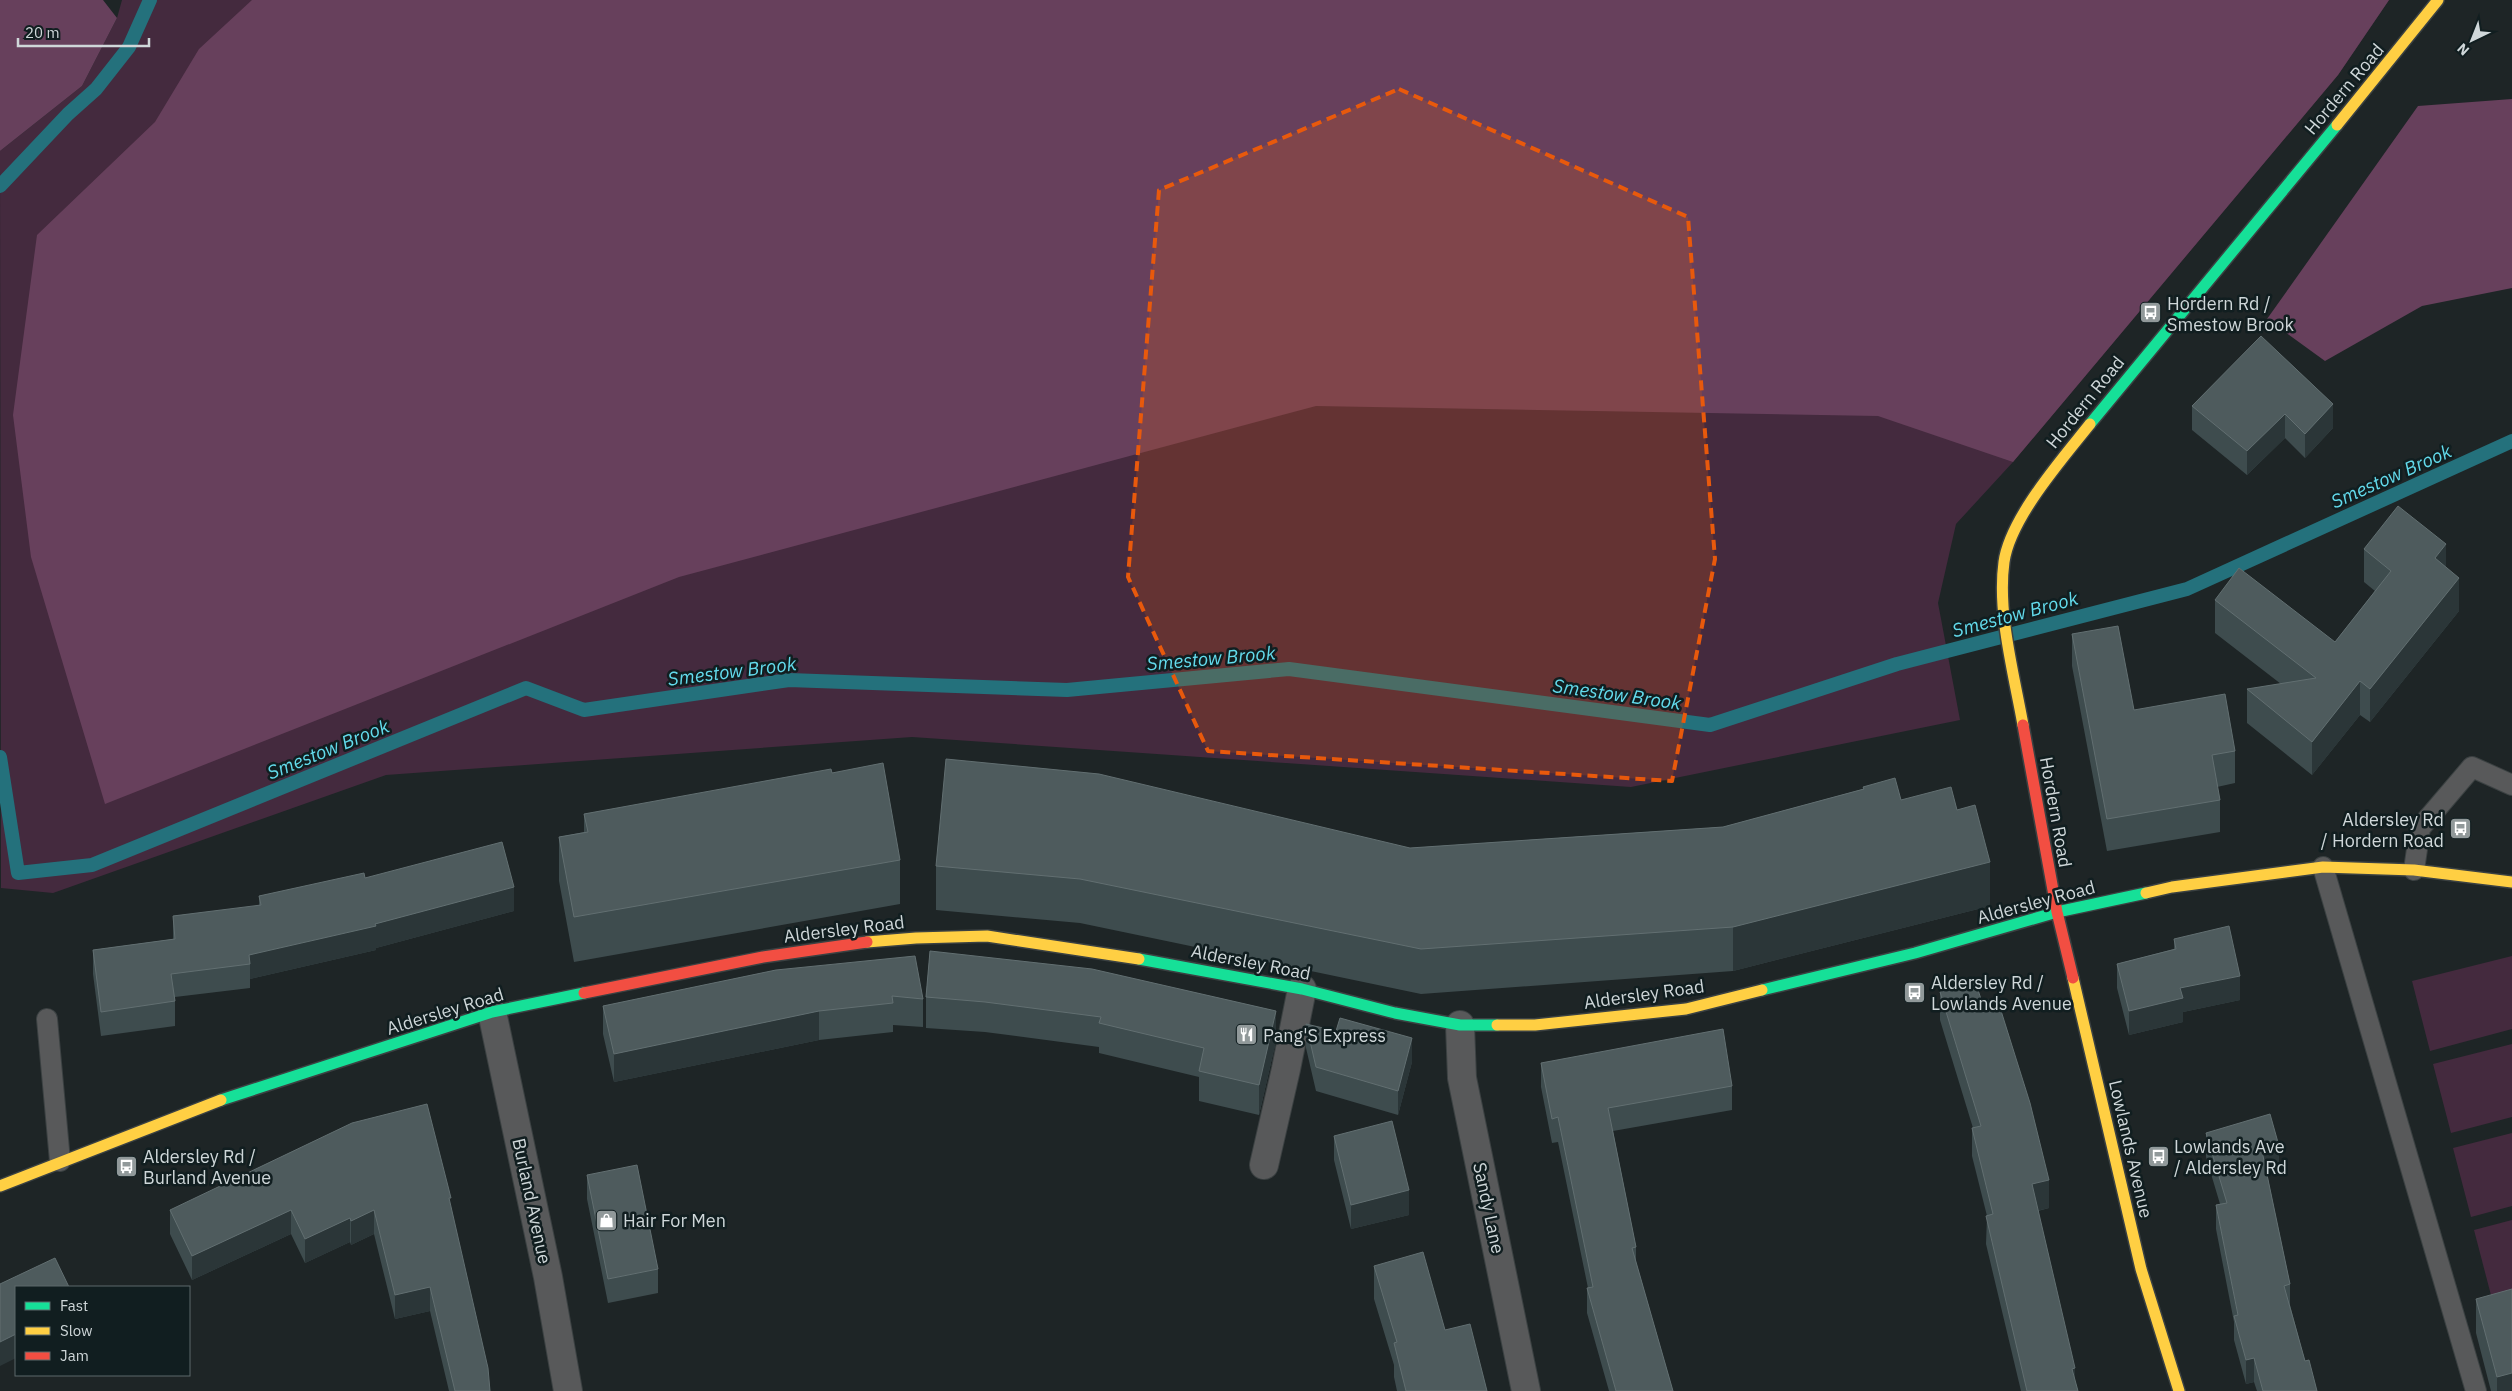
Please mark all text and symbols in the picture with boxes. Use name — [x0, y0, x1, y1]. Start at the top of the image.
scale bar — [18, 15, 149, 47]
north arrow — [2447, 15, 2497, 65]
text: 20 m — [25, 23, 60, 42]
street label: Hordern Road — [2299, 39, 2389, 139]
text: N — [2453, 39, 2473, 60]
place label: Hordern Rd / Smestow Brook — [2167, 292, 2294, 336]
bus stop icon: Hordern Rd / Smestow Brook — [2139, 301, 2163, 325]
street label: Hordern Road — [2041, 351, 2129, 453]
water label: Smestow Brook — [2327, 438, 2456, 513]
water label: Smestow Brook — [1949, 585, 2082, 642]
water label: Smestow Brook — [1145, 640, 1278, 676]
water label: Smestow Brook — [666, 651, 799, 691]
water label: Smestow Brook — [1551, 673, 1684, 715]
water label: Smestow Brook — [263, 713, 394, 784]
street label: Hordern Road — [2035, 755, 2077, 869]
place label: Aldersley Rd / Hordern Road — [2321, 808, 2444, 852]
bus stop icon: Aldersley Rd / Hordern Road — [2448, 817, 2472, 841]
street label: Aldersley Road — [1974, 875, 2098, 929]
street label: Aldersley Road — [782, 910, 906, 948]
street label: Aldersley Road — [1189, 939, 1313, 985]
place label: Aldersley Rd / Lowlands Avenue — [1931, 971, 2072, 1015]
street label: Aldersley Road — [1582, 974, 1706, 1014]
bus stop icon: Aldersley Rd / Lowlands Avenue — [1903, 980, 1927, 1004]
street label: Aldersley Road — [384, 982, 506, 1040]
restaurant icon: Pang'S Express — [1235, 1023, 1259, 1047]
place label: Pang'S Express — [1263, 1024, 1386, 1047]
street label: Lowlands Avenue — [2104, 1078, 2158, 1220]
place label: Lowlands Ave / Aldersley Rd — [2174, 1135, 2287, 1179]
street label: Burland Avenue — [507, 1136, 557, 1266]
bus stop icon: Lowlands Ave / Aldersley Rd — [2146, 1144, 2170, 1168]
place label: Aldersley Rd / Burland Avenue — [143, 1145, 271, 1189]
bus stop icon: Aldersley Rd / Burland Avenue — [115, 1154, 139, 1178]
street label: Sandy Lane — [1468, 1160, 1510, 1256]
shop icon: Hair For Men — [595, 1208, 619, 1232]
place label: Hair For Men — [623, 1209, 726, 1232]
legend — [15, 1286, 190, 1376]
text: Fast — [60, 1296, 88, 1315]
text: Slow — [60, 1321, 93, 1340]
text: Jam — [60, 1346, 89, 1365]

